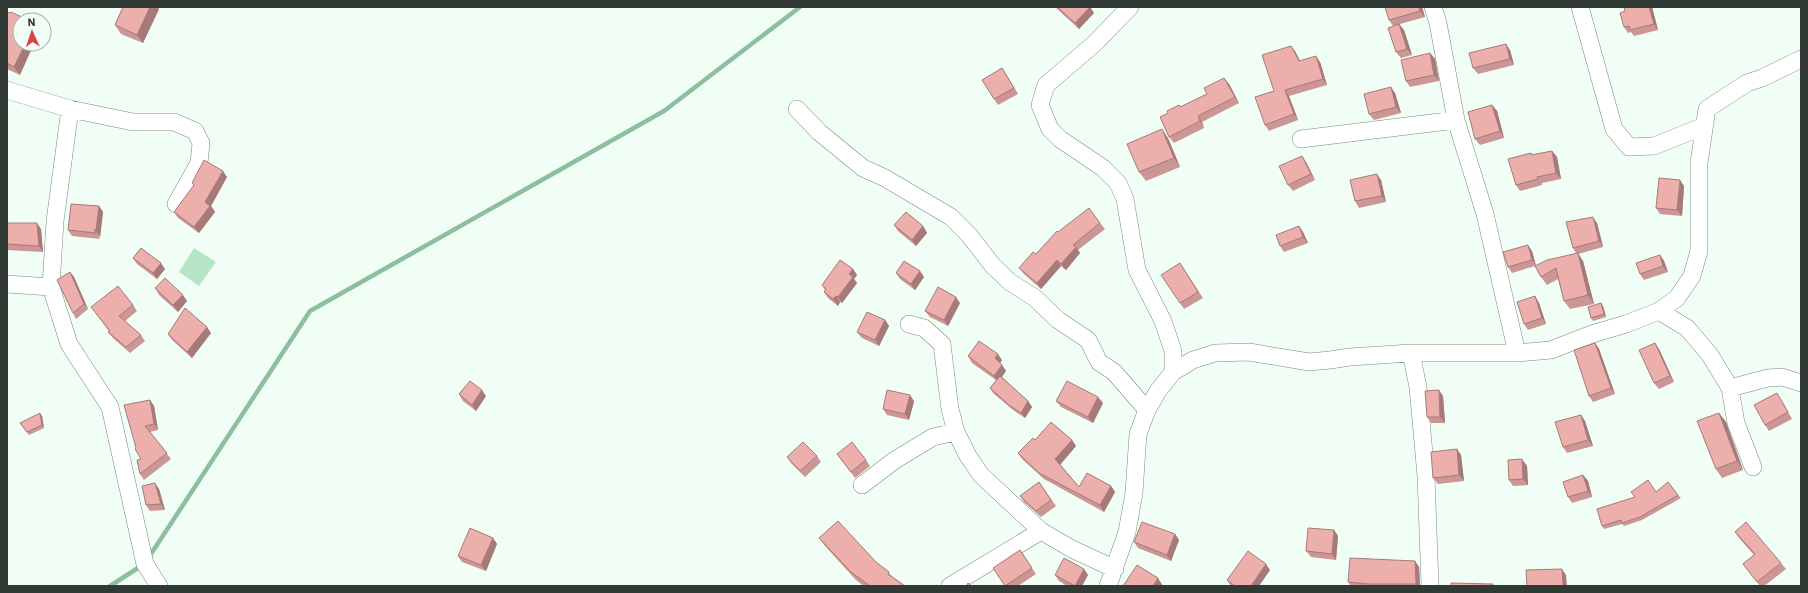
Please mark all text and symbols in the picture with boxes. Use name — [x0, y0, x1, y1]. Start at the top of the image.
north arrow — [12, 12, 52, 52]
text: N — [27, 15, 36, 29]

